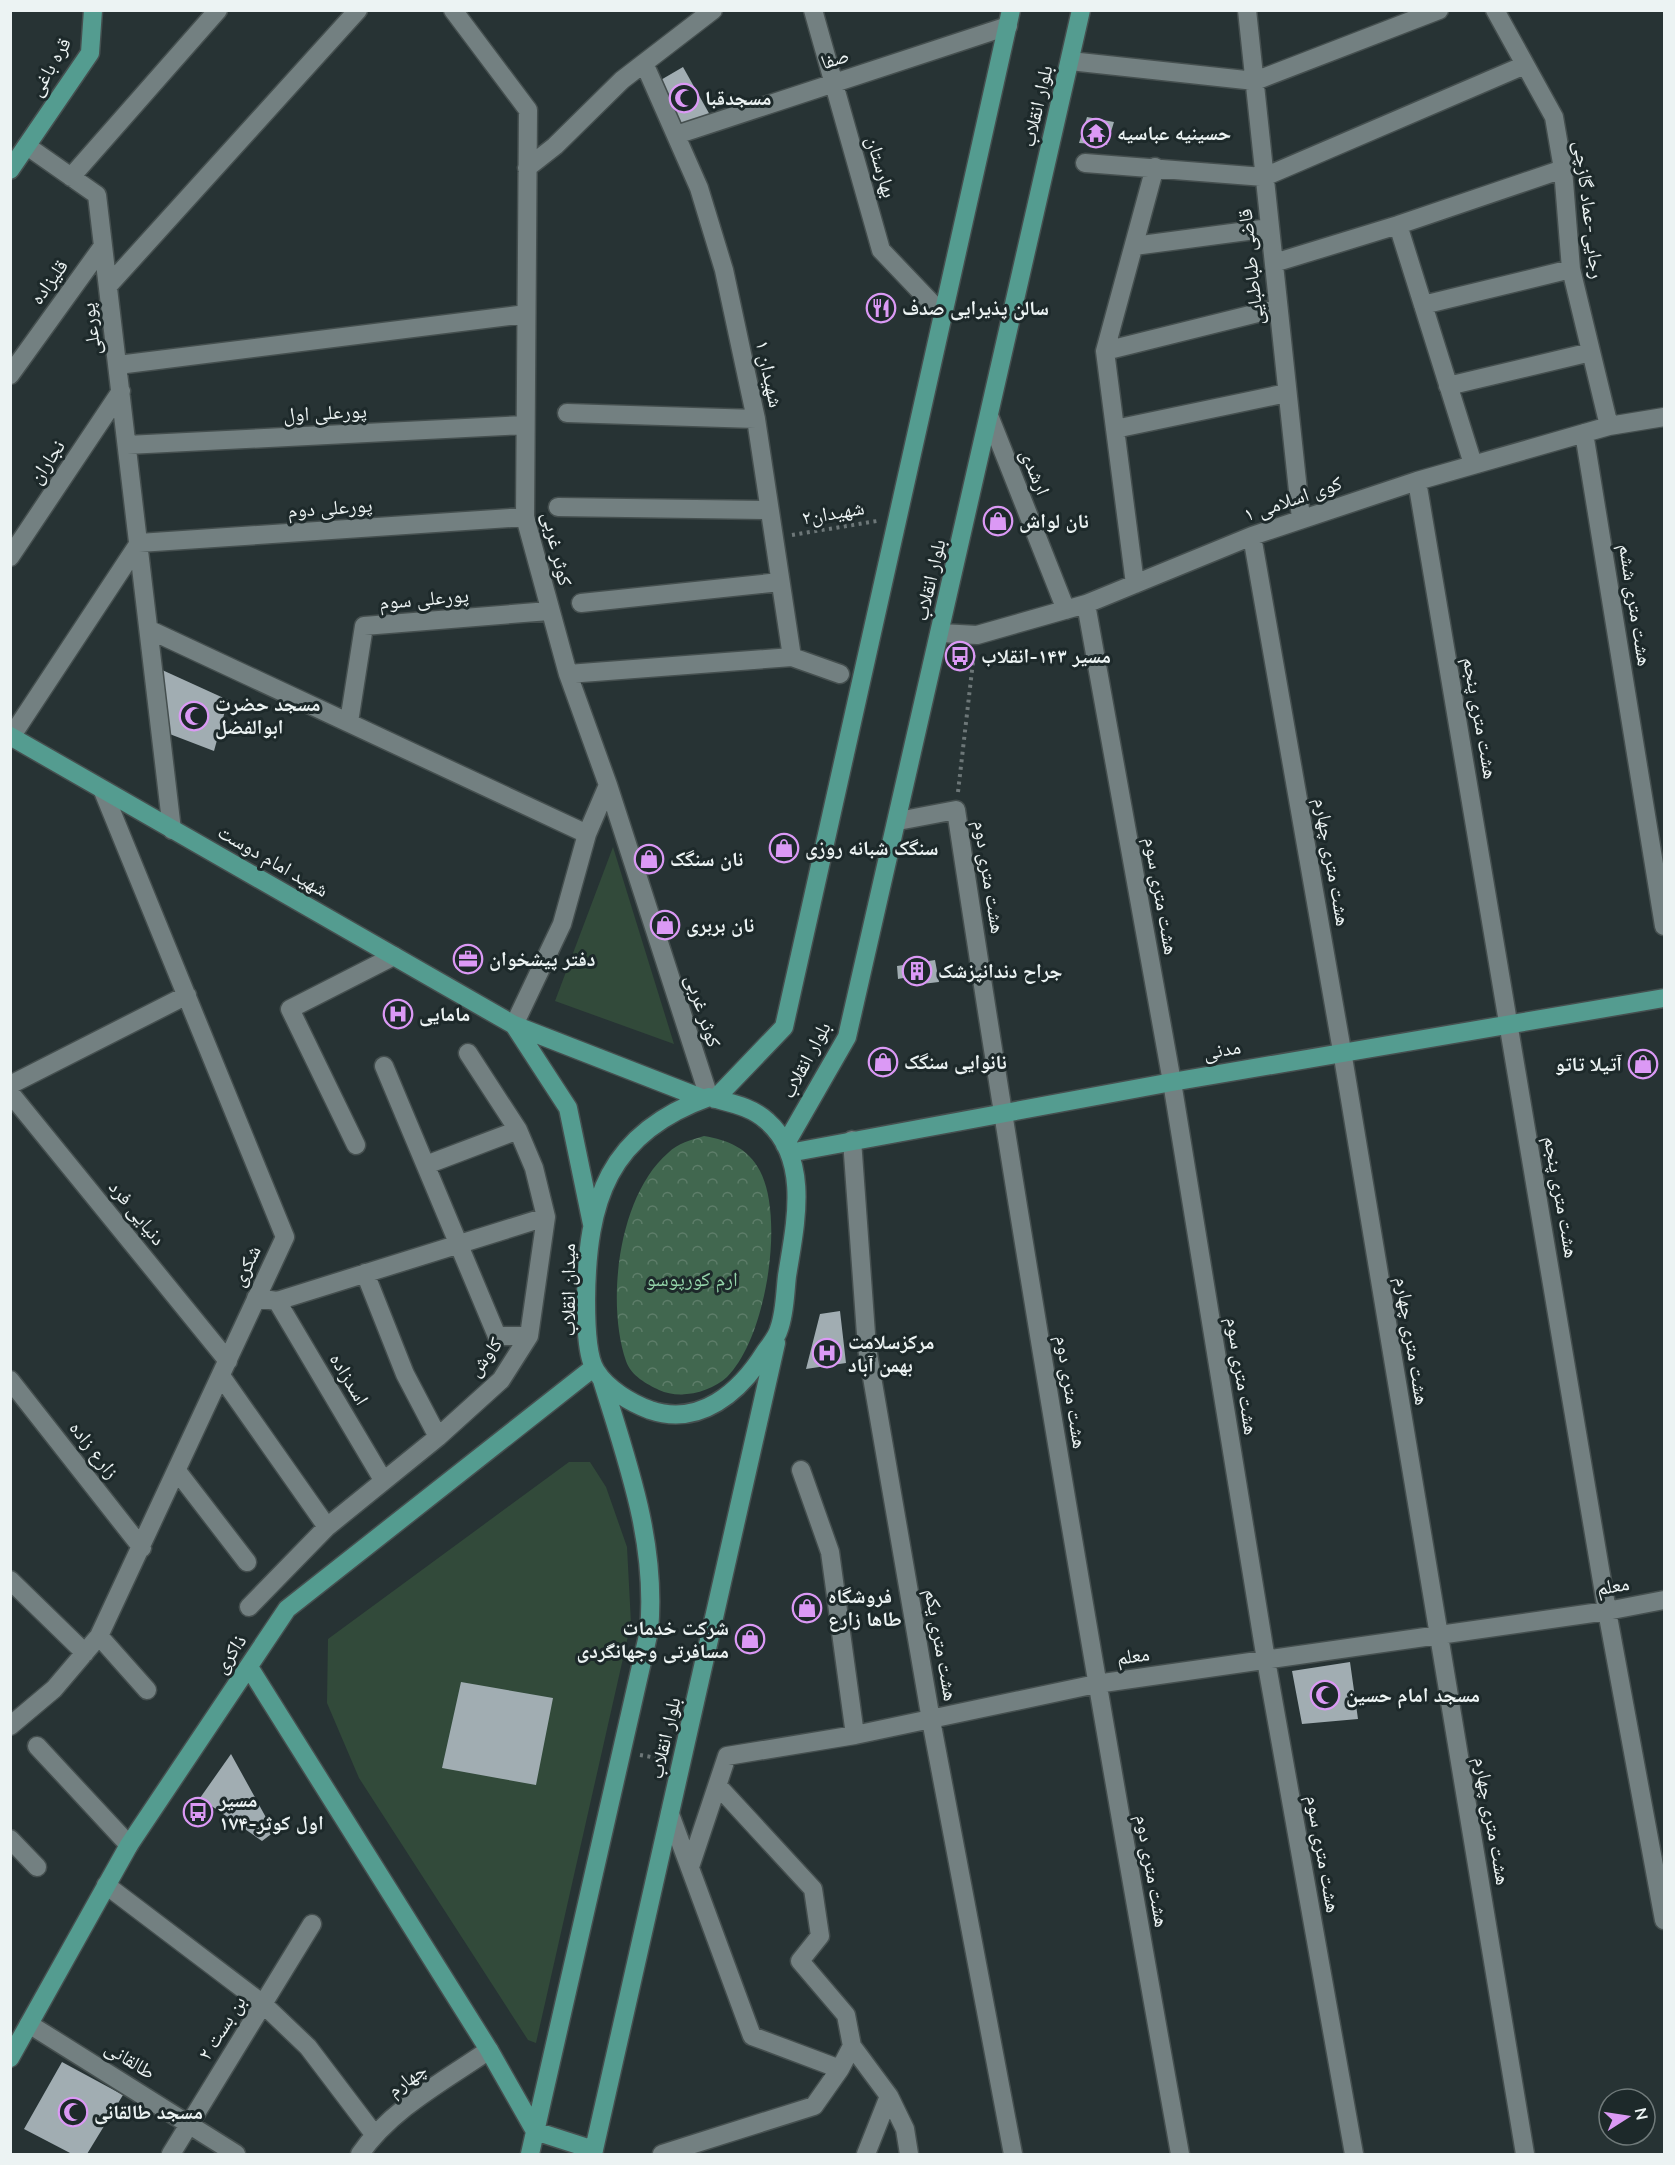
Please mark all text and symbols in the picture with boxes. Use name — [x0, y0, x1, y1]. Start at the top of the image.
street label: قره باغی — [22, 32, 78, 102]
street label: صفا — [817, 42, 853, 76]
street label: بلوار انقلاب — [1015, 63, 1059, 149]
mosque icon: مسجدقبا — [668, 82, 700, 114]
place label: مسجدقبا — [705, 85, 771, 112]
temple icon: حسینیه عباسیه — [1080, 117, 1112, 149]
place label: حسینیه عباسیه — [1117, 120, 1231, 147]
street label: بهارستان — [859, 133, 903, 201]
street label: رجایی-عماد گازچی — [1567, 139, 1611, 281]
street label: قاضی طباطبایی — [1231, 207, 1271, 327]
street label: قلیزاده — [23, 254, 75, 310]
restaurant icon: سالن پذیرایی صدف — [865, 292, 897, 324]
place label: سالن پذیرایی صدف — [902, 295, 1049, 322]
street label: پورعلی — [74, 301, 108, 357]
street label: شهیدان ۱ — [749, 338, 789, 410]
street label: پورعلی اول — [282, 397, 368, 429]
street label: نجاران — [22, 435, 72, 489]
street label: ارشدی — [1014, 445, 1056, 499]
street label: کوی اسلامی ۱ — [1240, 470, 1346, 528]
street label: پورعلی دوم — [287, 492, 374, 524]
street label: شهیدان۲ — [800, 494, 866, 532]
shop icon: نان لواش — [982, 505, 1014, 537]
place label: نان لواش — [1019, 508, 1089, 535]
street label: کوثر غربی — [535, 509, 579, 589]
street label: بلوار انقلاب — [908, 537, 952, 623]
street label: هشت متری ششم — [1612, 542, 1658, 668]
street label: پورعلی سوم — [378, 582, 470, 616]
bus stop icon: مسیر ۱۴۳-انقلاب — [944, 640, 976, 672]
place label: مسیر ۱۴۳-انقلاب — [981, 643, 1111, 670]
street label: هشت متری پنجم — [1456, 655, 1504, 781]
place label: مسجد حضرت ابوالفضل — [215, 691, 321, 741]
mosque icon: مسجد حضرت ابوالفضل — [178, 700, 210, 732]
street label: هشت متری چهارم — [1307, 796, 1357, 928]
street label: شهید امام دوست — [213, 818, 333, 904]
street label: هشت متری دوم — [967, 818, 1011, 936]
shop icon: سنگک شبانه روزی — [768, 832, 800, 864]
place label: سنگک شبانه روزی — [805, 835, 939, 862]
street label: هشت متری سوم — [1137, 835, 1185, 957]
shop icon: نان سنگک — [633, 843, 665, 875]
place label: نان سنگک — [670, 846, 743, 873]
shop icon: نان بربری — [649, 909, 681, 941]
place label: نان بربری — [686, 912, 754, 939]
office icon: دفتر پیشخوان — [452, 943, 484, 975]
place label: دفتر پیشخوان — [489, 946, 595, 973]
building icon: جراح دندانپزشک — [901, 955, 933, 987]
place label: جراح دندانپزشک — [938, 958, 1063, 985]
street label: کوثر غربی — [679, 971, 727, 1051]
hospital icon: مامایی — [382, 998, 414, 1030]
place label: مامایی — [419, 1001, 470, 1028]
street label: بلوار انقلاب — [775, 1017, 837, 1103]
street label: مدنی — [1201, 1033, 1243, 1067]
shop icon: نانوایی سنگک — [867, 1046, 899, 1078]
shop icon: آتیلا تاتو — [1627, 1048, 1659, 1080]
place label: نانوایی سنگک — [904, 1049, 1007, 1076]
place label: آتیلا تاتو — [1555, 1051, 1622, 1078]
street label: هشت متری پنجم — [1537, 1134, 1585, 1260]
street label: دنیایی فرد — [102, 1175, 172, 1251]
street label: شکری — [224, 1241, 268, 1291]
street label: میدان انقلاب — [555, 1243, 582, 1337]
park label: ارم کورپوسو — [646, 1266, 738, 1293]
street label: هشت متری چهارم — [1389, 1275, 1435, 1407]
street label: هشت متری سوم — [1219, 1315, 1265, 1437]
place label: مرکزسلامت بهمن آباد — [848, 1329, 935, 1379]
street label: کاوش — [461, 1332, 509, 1382]
street label: هشت متری دوم — [1049, 1333, 1093, 1451]
hospital icon: مرکزسلامت بهمن آباد — [811, 1337, 843, 1369]
street label: اسدزاده — [323, 1348, 375, 1410]
street label: زارع زاده — [63, 1416, 125, 1484]
street label: معلم — [1594, 1570, 1632, 1602]
place label: فروشگاه طاها زارع — [828, 1583, 902, 1633]
street label: هشت متری یکم — [918, 1587, 964, 1703]
shop icon: فروشگاه طاها زارع — [791, 1592, 823, 1624]
place label: شرکت خدمات مسافرتی وجهانگردی — [577, 1615, 729, 1665]
shop icon: شرکت خدمات مسافرتی وجهانگردی — [734, 1623, 766, 1655]
street label: ذاکری — [207, 1629, 253, 1679]
street label: معلم — [1115, 1640, 1151, 1672]
mosque icon: مسجد امام حسین — [1309, 1679, 1341, 1711]
place label: مسجد امام حسین — [1346, 1682, 1480, 1709]
street label: بلوار انقلاب — [643, 1695, 687, 1781]
street label: هشت متری چهارم — [1467, 1755, 1517, 1887]
place label: مسیر ۱۷۴-اول کوثر — [218, 1787, 324, 1837]
street label: هشت متری سوم — [1299, 1793, 1347, 1915]
bus stop icon: مسیر ۱۷۴-اول کوثر — [182, 1796, 214, 1828]
street label: هشت متری دوم — [1129, 1812, 1175, 1930]
street label: بن بست ۲ — [192, 1990, 252, 2066]
street label: طالقانی — [100, 2034, 160, 2086]
street label: چهارم — [382, 2056, 433, 2104]
north arrow — [1597, 2087, 1657, 2147]
mosque icon: مسجد طالقانی — [57, 2096, 89, 2128]
place label: مسجد طالقانی — [94, 2099, 203, 2126]
text: N — [1629, 2106, 1653, 2122]

